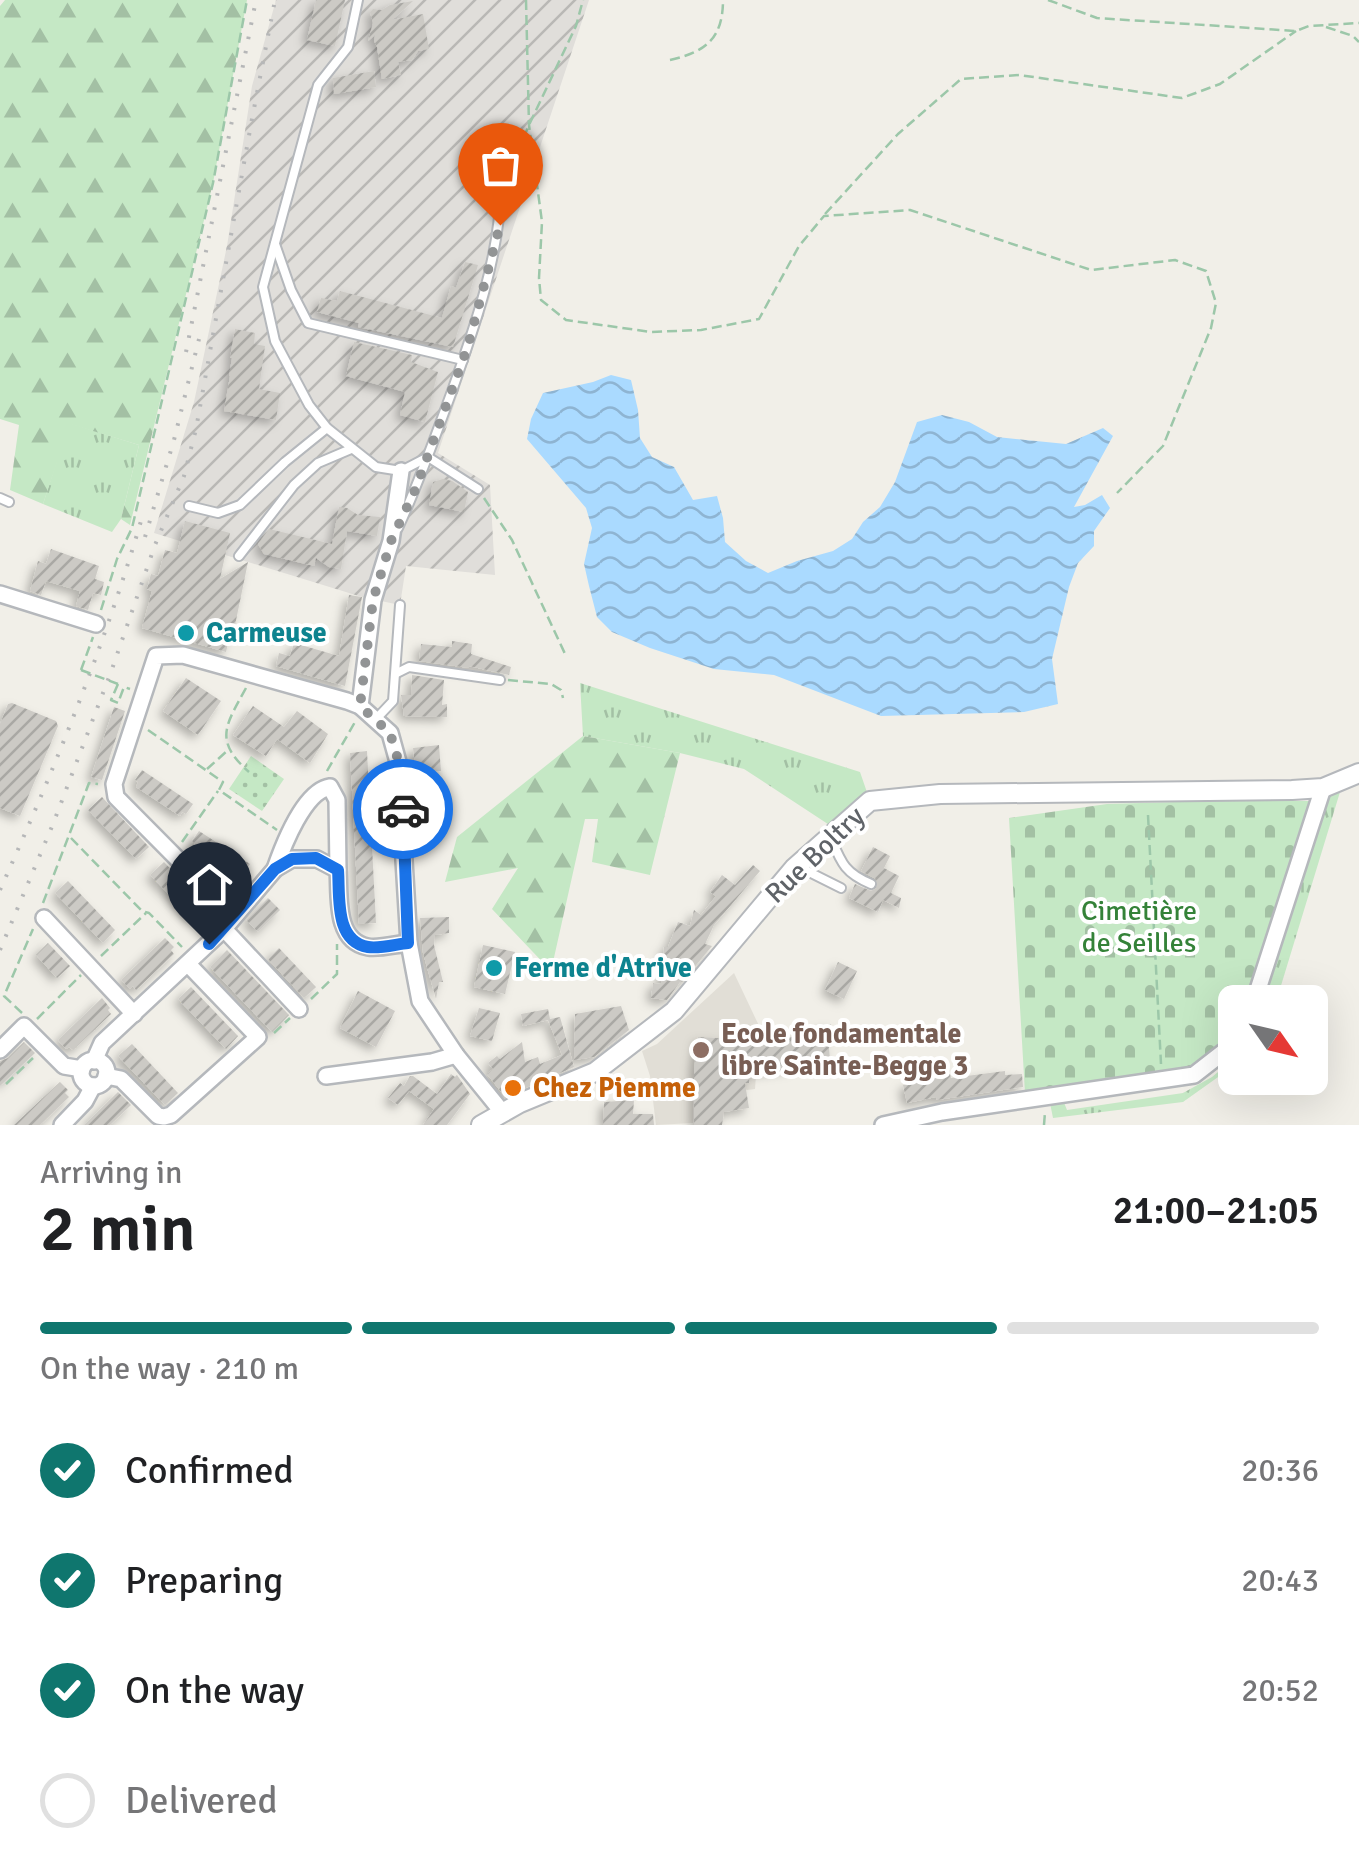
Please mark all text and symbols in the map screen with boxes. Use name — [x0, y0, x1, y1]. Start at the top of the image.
pin — [458, 123, 543, 226]
icon: bag — [473, 138, 528, 193]
place label: Carmeuse — [206, 616, 327, 650]
marker: Carmeuse — [175, 622, 197, 644]
courier — [353, 759, 453, 859]
icon: car — [376, 782, 431, 837]
street label: Rue Boltry — [758, 799, 872, 911]
pin — [167, 842, 252, 945]
icon: home — [182, 857, 237, 912]
park label: Cimetière de Seilles — [1081, 894, 1197, 960]
place label: Ferme d'Atrive — [514, 951, 692, 985]
marker: Ferme d'Atrive — [483, 957, 505, 979]
north arrow — [1218, 985, 1328, 1095]
map controls — [1218, 985, 1328, 1095]
place label: Ecole fondamentale libre Sainte-Begge 3 — [721, 1017, 968, 1083]
marker: Ecole fondamentale libre Sainte-Begge 3 — [690, 1039, 712, 1061]
place label: Chez Piemme — [533, 1071, 696, 1105]
marker: Chez Piemme — [502, 1077, 524, 1099]
text: Arriving in — [40, 1153, 182, 1192]
text: 21:00–21:05 — [1113, 1187, 1319, 1234]
text: 2 min — [40, 1189, 196, 1269]
text: On the way · 210 m — [40, 1349, 299, 1388]
icon: check — [40, 1443, 95, 1498]
text: Confirmed — [125, 1447, 294, 1494]
text: 20:36 — [1241, 1451, 1319, 1490]
icon: check — [40, 1553, 95, 1608]
text: Preparing — [125, 1557, 283, 1604]
text: 20:43 — [1241, 1561, 1319, 1600]
icon: check — [40, 1663, 95, 1718]
text: On the way — [125, 1667, 304, 1714]
text: 20:52 — [1241, 1671, 1319, 1710]
text: Delivered — [125, 1777, 278, 1824]

